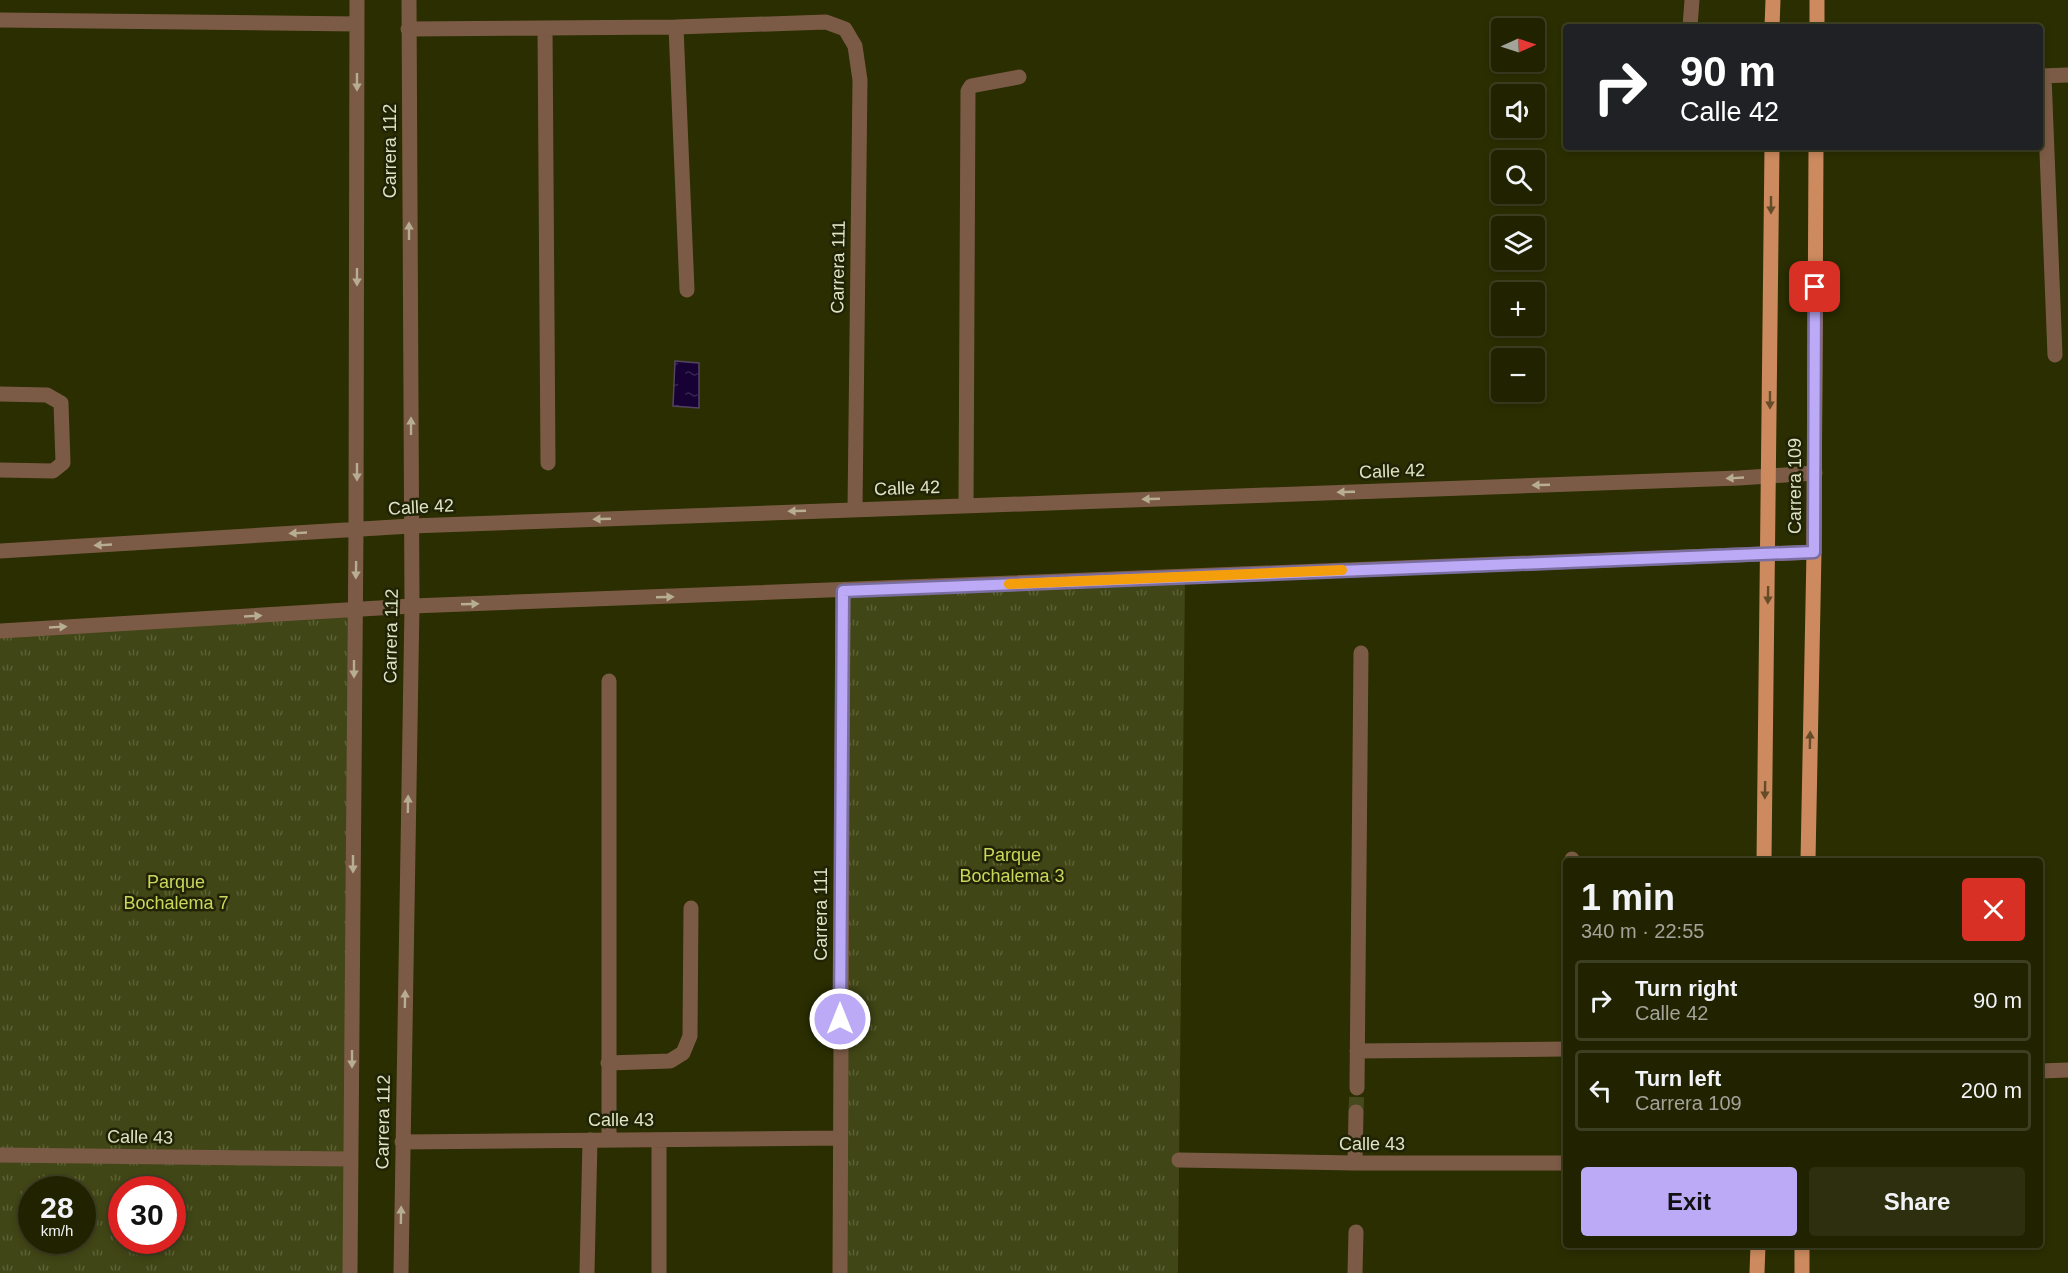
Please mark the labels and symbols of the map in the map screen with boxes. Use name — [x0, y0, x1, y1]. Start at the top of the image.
north arrow — [1491, 18, 1545, 72]
one-way arrow — [352, 73, 362, 92]
street label: Carrera 112 — [380, 104, 400, 198]
one-way arrow — [1766, 196, 1776, 215]
street label: Carrera 111 — [827, 220, 849, 314]
one-way arrow — [405, 221, 414, 240]
pin — [1789, 261, 1840, 312]
one-way arrow — [352, 268, 362, 287]
one-way arrow — [1765, 391, 1775, 410]
one-way arrow — [406, 416, 416, 435]
street label: Carrera 109 — [1785, 438, 1805, 534]
street label: Calle 42 — [1359, 460, 1425, 482]
one-way arrow — [352, 463, 362, 482]
one-way arrow — [1726, 473, 1745, 482]
street label: Calle 42 — [874, 477, 940, 499]
one-way arrow — [1531, 480, 1550, 489]
one-way arrow — [1336, 487, 1355, 496]
one-way arrow — [1141, 494, 1160, 503]
street label: Calle 42 — [387, 495, 455, 519]
one-way arrow — [788, 506, 807, 516]
one-way arrow — [593, 514, 612, 523]
one-way arrow — [289, 529, 308, 538]
one-way arrow — [94, 540, 113, 549]
one-way arrow — [351, 561, 360, 580]
one-way arrow — [1764, 586, 1773, 605]
street label: Carrera 112 — [380, 588, 402, 684]
one-way arrow — [655, 593, 674, 602]
one-way arrow — [461, 600, 480, 609]
one-way arrow — [244, 612, 263, 621]
one-way arrow — [49, 623, 68, 632]
one-way arrow — [349, 660, 359, 679]
one-way arrow — [1806, 730, 1815, 749]
one-way arrow — [1760, 781, 1770, 800]
one-way arrow — [403, 795, 413, 814]
park label: Parque Bochalema 3 — [959, 845, 1065, 886]
one-way arrow — [348, 855, 358, 874]
street label: Carrera 111 — [811, 867, 831, 961]
park label: Parque Bochalema 7 — [123, 872, 229, 913]
position arrow — [808, 987, 872, 1051]
one-way arrow — [400, 990, 410, 1009]
one-way arrow — [347, 1050, 357, 1069]
street label: Carrera 112 — [372, 1074, 394, 1170]
street label: Calle 43 — [588, 1110, 654, 1130]
street label: Calle 43 — [107, 1126, 173, 1148]
street label: Calle 43 — [1339, 1134, 1405, 1154]
speed limit sign: 30 — [108, 1176, 186, 1254]
one-way arrow — [397, 1205, 406, 1224]

